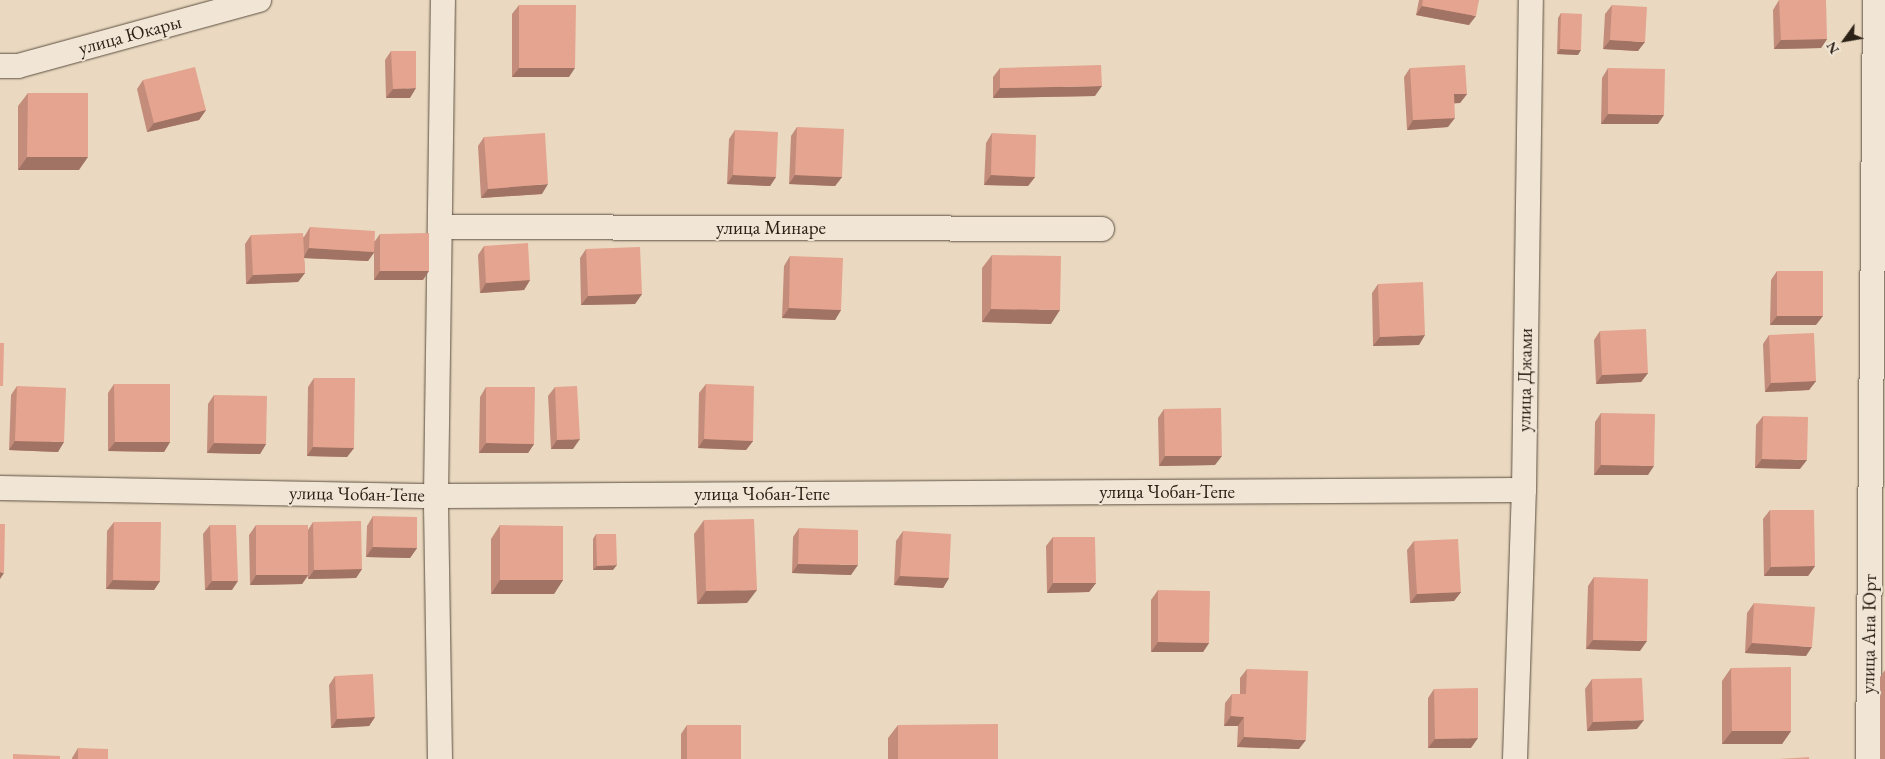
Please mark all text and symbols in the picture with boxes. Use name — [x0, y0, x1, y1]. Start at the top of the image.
street label: улица Юкары — [76, 10, 184, 60]
north arrow — [1820, 15, 1870, 65]
text: N — [1822, 38, 1843, 58]
street label: улица Минаре — [716, 217, 826, 239]
street label: улица Джами — [1513, 328, 1537, 432]
street label: улица Чобан-Тепе — [289, 481, 425, 507]
street label: улица Чобан-Тепе — [1099, 481, 1235, 503]
street label: улица Чобан-Тепе — [694, 483, 830, 505]
street label: улица Ана Юрт — [1857, 574, 1881, 694]

